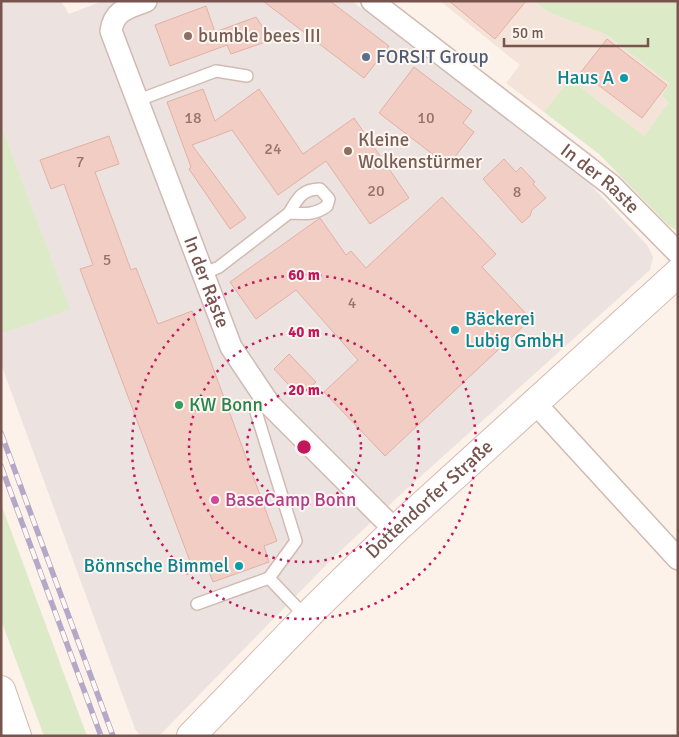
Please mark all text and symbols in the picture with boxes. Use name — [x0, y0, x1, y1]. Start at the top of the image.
scale bar — [504, 15, 648, 47]
place label: bumble bees III — [198, 24, 321, 48]
text: 50 m — [512, 24, 543, 42]
marker: bumble bees III — [182, 30, 194, 42]
place label: FORSIT Group — [376, 45, 489, 69]
marker: FORSIT Group — [360, 51, 372, 63]
place label: Haus A — [557, 66, 614, 90]
marker: Haus A — [618, 72, 630, 84]
house number: 18 — [184, 108, 202, 128]
house number: 10 — [417, 108, 435, 128]
place label: Kleine Wolkenstürmer — [358, 128, 482, 174]
street label: In der Raste — [556, 138, 644, 219]
house number: 24 — [264, 139, 282, 159]
marker: Kleine Wolkenstürmer — [342, 145, 354, 157]
house number: 7 — [76, 152, 84, 172]
house number: 20 — [367, 181, 385, 201]
house number: 8 — [513, 182, 521, 202]
street label: In der Raste — [178, 233, 235, 331]
house number: 5 — [103, 250, 111, 270]
text: 60 m — [288, 266, 320, 284]
house number: 4 — [348, 293, 357, 313]
place label: Bäckerei Lubig GmbH — [465, 307, 564, 353]
text: 40 m — [288, 323, 320, 341]
marker: Bäckerei Lubig GmbH — [449, 324, 461, 336]
text: 20 m — [288, 381, 320, 399]
place label: KW Bonn — [189, 393, 263, 417]
marker: KW Bonn — [173, 399, 185, 411]
street label: Dottendorfer Straße — [361, 435, 498, 564]
centre of rings — [295, 438, 313, 456]
place label: BaseCamp Bonn — [225, 488, 356, 512]
marker: BaseCamp Bonn — [209, 494, 221, 506]
place label: Bönnsche Bimmel — [84, 554, 229, 578]
marker: Bönnsche Bimmel — [233, 560, 245, 572]

